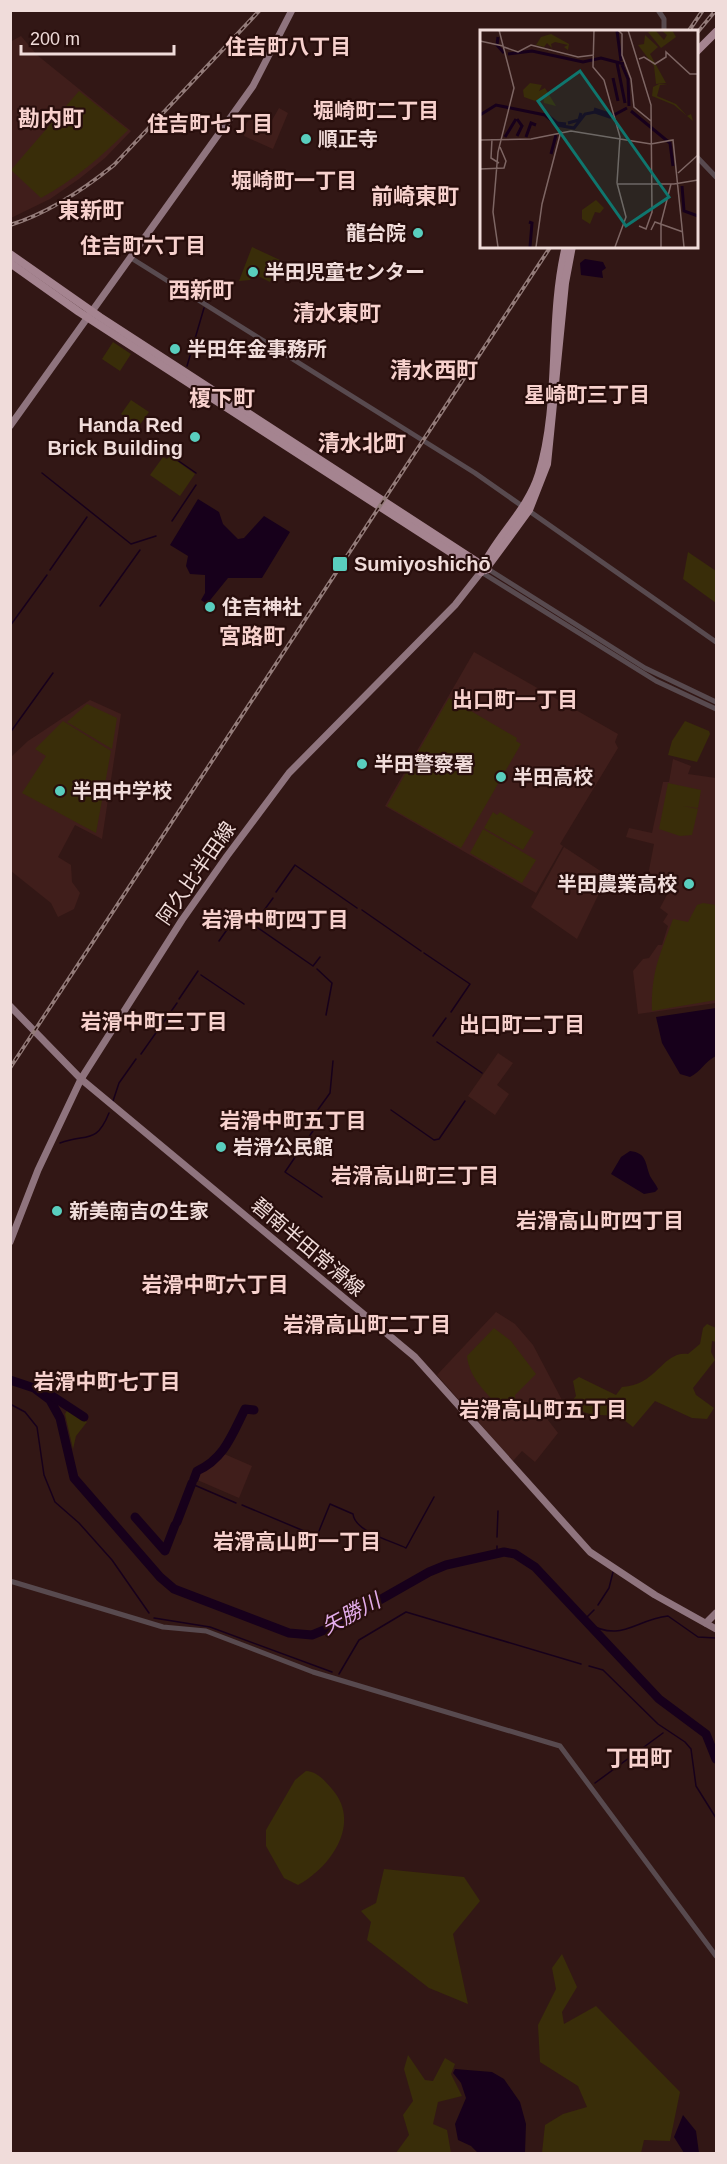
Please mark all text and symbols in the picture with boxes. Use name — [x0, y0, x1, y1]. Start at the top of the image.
scale bar — [21, 18, 174, 56]
text: 200 m — [30, 29, 80, 49]
inset map — [480, 30, 697, 248]
district label: 住吉町八丁目 — [225, 35, 351, 58]
district label: 堀崎町二丁目 — [313, 99, 439, 122]
district label: 勘内町 — [18, 106, 84, 131]
district label: 住吉町七丁目 — [147, 112, 273, 135]
place label: 順正寺 — [318, 128, 378, 150]
marker: 順正寺 — [299, 132, 313, 146]
district label: 堀崎町一丁目 — [231, 169, 357, 192]
district label: 前崎東町 — [371, 184, 459, 209]
district label: 東新町 — [58, 198, 124, 223]
place label: 龍台院 — [346, 222, 406, 244]
marker: 龍台院 — [411, 226, 425, 240]
district label: 住吉町六丁目 — [80, 234, 206, 257]
place label: 半田児童センター — [265, 261, 425, 283]
marker: 半田児童センター — [246, 265, 260, 279]
district label: 西新町 — [168, 278, 234, 303]
district label: 清水東町 — [293, 301, 381, 326]
place label: 半田年金事務所 — [187, 338, 327, 360]
marker: 半田年金事務所 — [168, 342, 182, 356]
district label: 清水西町 — [390, 358, 478, 383]
district label: 星崎町三丁目 — [524, 383, 650, 406]
district label: 榎下町 — [189, 386, 255, 411]
place label: Handa Red Brick Building — [47, 414, 183, 459]
marker: Handa Red Brick Building — [188, 430, 202, 444]
district label: 清水北町 — [318, 431, 406, 456]
place label: Sumiyoshichō — [354, 553, 491, 575]
marker: Sumiyoshichō — [331, 555, 349, 573]
place label: 住吉神社 — [222, 596, 302, 618]
marker: 住吉神社 — [203, 600, 217, 614]
district label: 宮路町 — [219, 624, 285, 649]
district label: 出口町一丁目 — [452, 688, 578, 711]
place label: 半田警察署 — [374, 753, 474, 775]
marker: 半田警察署 — [355, 757, 369, 771]
place label: 半田高校 — [513, 766, 593, 788]
marker: 半田高校 — [494, 770, 508, 784]
place label: 半田中学校 — [72, 780, 172, 802]
marker: 半田中学校 — [53, 784, 67, 798]
street label: 阿久比半田線 — [153, 818, 239, 928]
place label: 半田農業高校 — [557, 873, 677, 895]
marker: 半田農業高校 — [682, 877, 696, 891]
district label: 岩滑中町四丁目 — [202, 908, 349, 931]
district label: 岩滑中町三丁目 — [81, 1010, 228, 1033]
district label: 出口町二丁目 — [459, 1013, 585, 1036]
district label: 岩滑中町五丁目 — [220, 1109, 367, 1132]
place label: 岩滑公民館 — [233, 1136, 333, 1158]
marker: 岩滑公民館 — [214, 1140, 228, 1154]
district label: 岩滑高山町三丁目 — [331, 1164, 499, 1187]
street label: 碧南半田常滑線 — [247, 1194, 369, 1300]
place label: 新美南吉の生家 — [69, 1200, 209, 1222]
marker: 新美南吉の生家 — [50, 1204, 64, 1218]
district label: 岩滑高山町四丁目 — [516, 1209, 684, 1232]
district label: 岩滑中町六丁目 — [142, 1273, 289, 1296]
district label: 岩滑高山町二丁目 — [283, 1313, 451, 1336]
district label: 岩滑中町七丁目 — [34, 1370, 181, 1393]
district label: 岩滑高山町五丁目 — [459, 1398, 627, 1421]
district label: 岩滑高山町一丁目 — [213, 1530, 381, 1553]
water label: 矢勝川 — [318, 1588, 386, 1639]
district label: 丁田町 — [606, 1746, 672, 1771]

